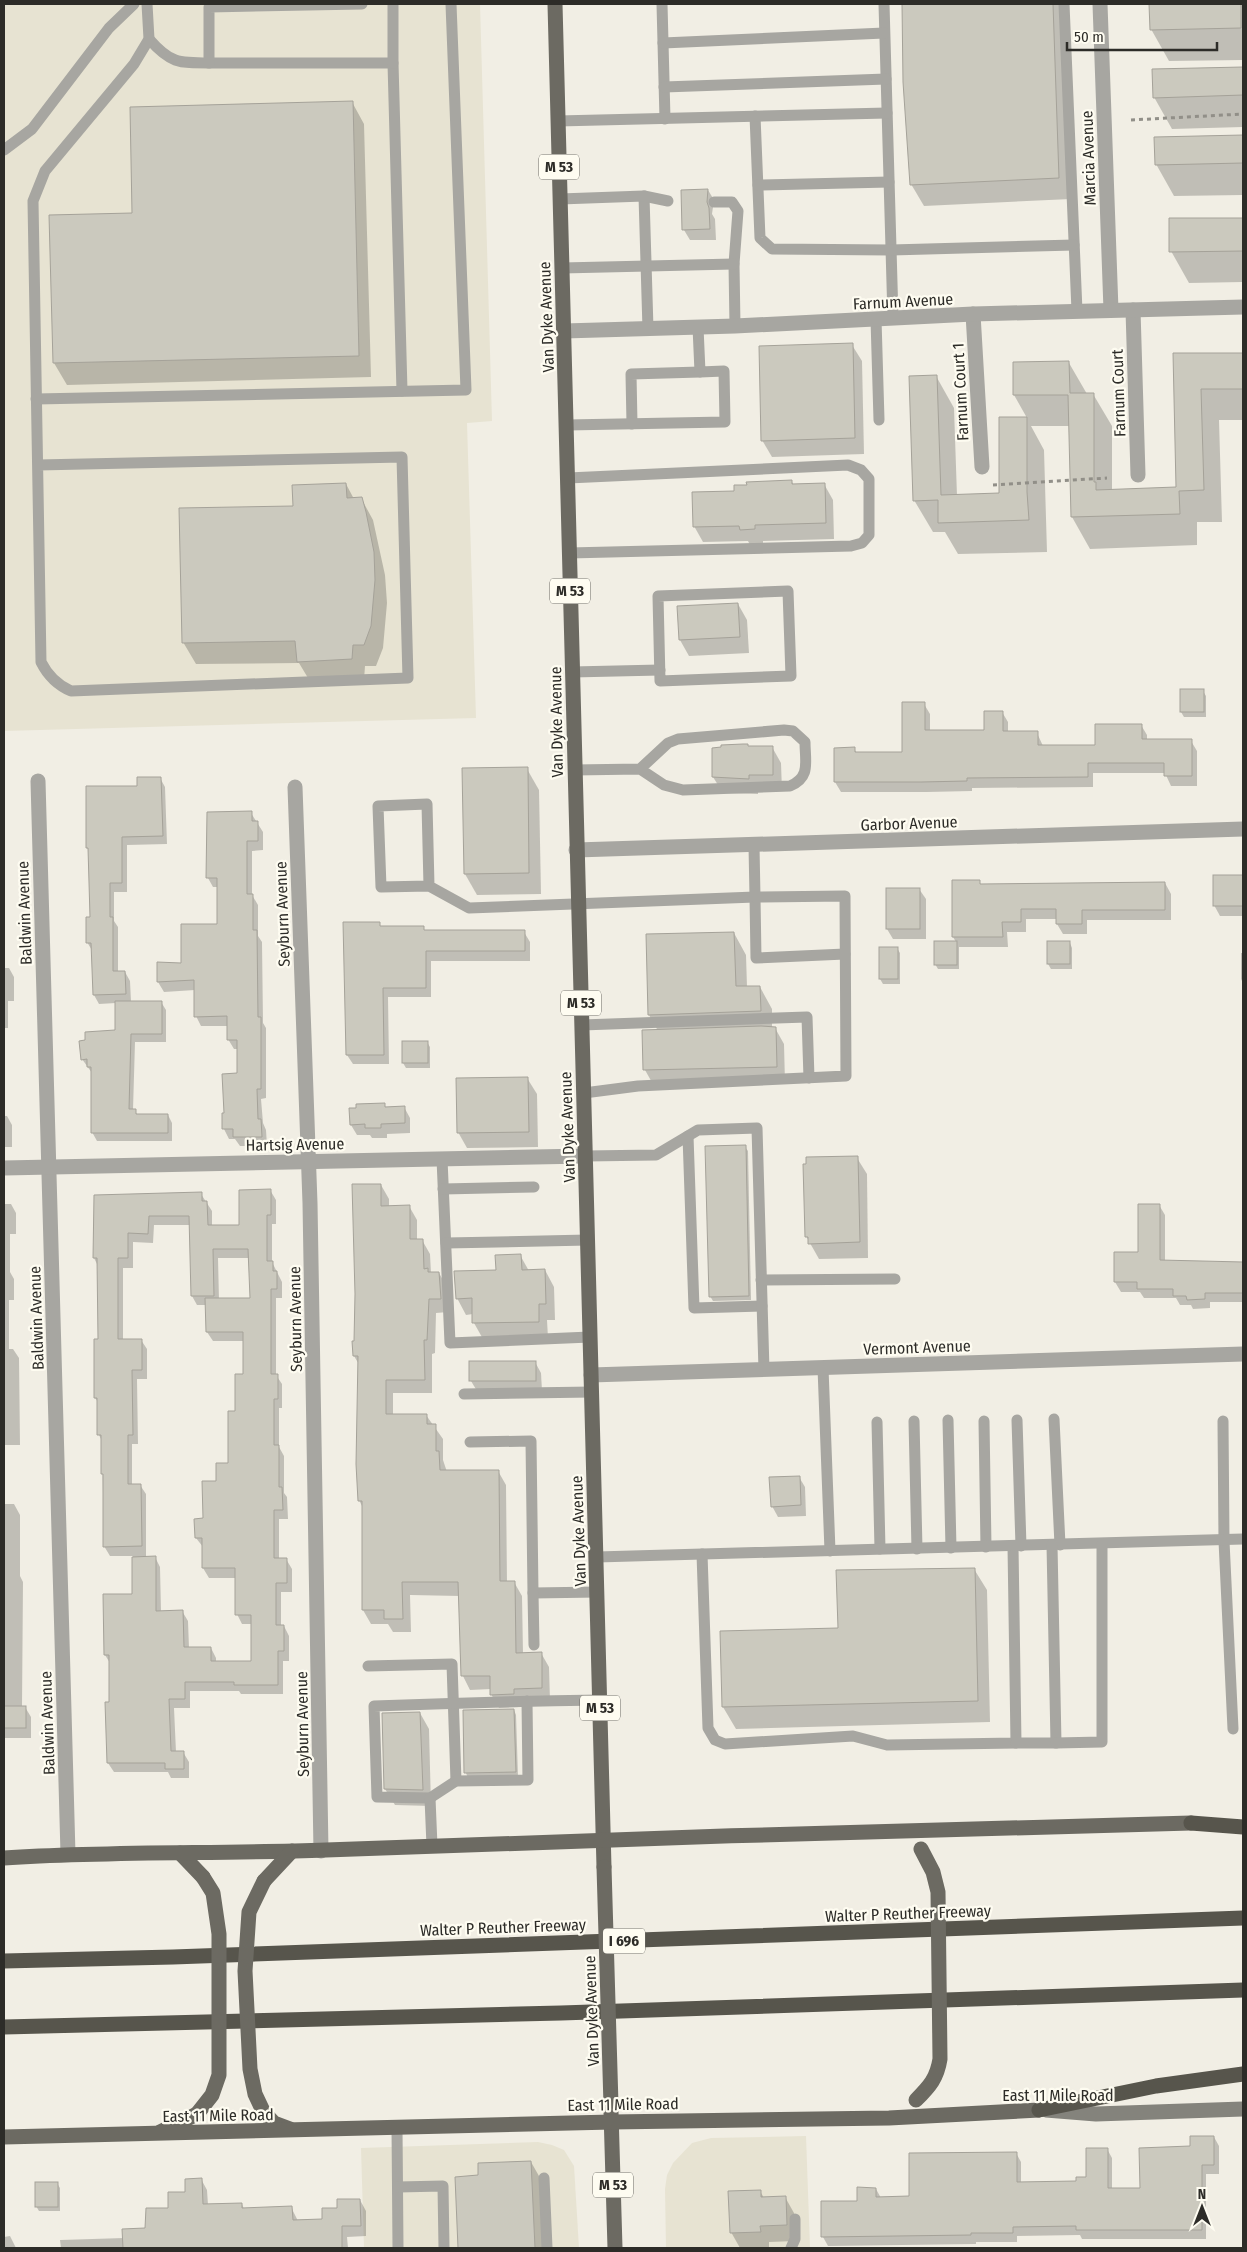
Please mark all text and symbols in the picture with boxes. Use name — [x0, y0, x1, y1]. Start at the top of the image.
scale bar — [1067, 20, 1217, 52]
text: 50 m — [1074, 28, 1104, 46]
street label: Marcia Avenue — [1077, 110, 1100, 206]
road number: M 53 — [539, 154, 579, 180]
street label: Van Dyke Avenue — [535, 261, 558, 373]
street label: Farnum Avenue — [852, 289, 954, 314]
street label: Farnum Court 1 — [948, 343, 973, 441]
street label: Farnum Court — [1107, 348, 1130, 437]
road number: M 53 — [550, 578, 590, 604]
street label: Van Dyke Avenue — [546, 666, 567, 778]
street label: Garbor Avenue — [860, 812, 958, 835]
street label: Baldwin Avenue — [13, 861, 36, 965]
street label: Seyburn Avenue — [271, 861, 294, 967]
road number: M 53 — [561, 990, 601, 1016]
street label: Van Dyke Avenue — [556, 1071, 579, 1183]
street label: Hartsig Avenue — [246, 1134, 345, 1155]
street label: Baldwin Avenue — [25, 1266, 48, 1370]
street label: Seyburn Avenue — [285, 1266, 306, 1372]
street label: Vermont Avenue — [863, 1336, 971, 1359]
street label: Van Dyke Avenue — [567, 1475, 590, 1587]
street label: Baldwin Avenue — [36, 1671, 59, 1775]
street label: Seyburn Avenue — [292, 1671, 313, 1777]
road number: M 53 — [580, 1696, 620, 1720]
street label: Walter P Reuther Freeway — [825, 1901, 992, 1926]
street label: Walter P Reuther Freeway — [420, 1915, 587, 1940]
road number: I 696 — [603, 1928, 645, 1954]
street label: Van Dyke Avenue — [580, 1955, 603, 2067]
street label: East 11 Mile Road — [1002, 2086, 1114, 2105]
street label: East 11 Mile Road — [567, 2094, 679, 2115]
street label: East 11 Mile Road — [162, 2105, 274, 2126]
road number: M 53 — [593, 2172, 633, 2198]
north arrow — [1177, 2182, 1227, 2232]
text: N — [1198, 2186, 1206, 2203]

